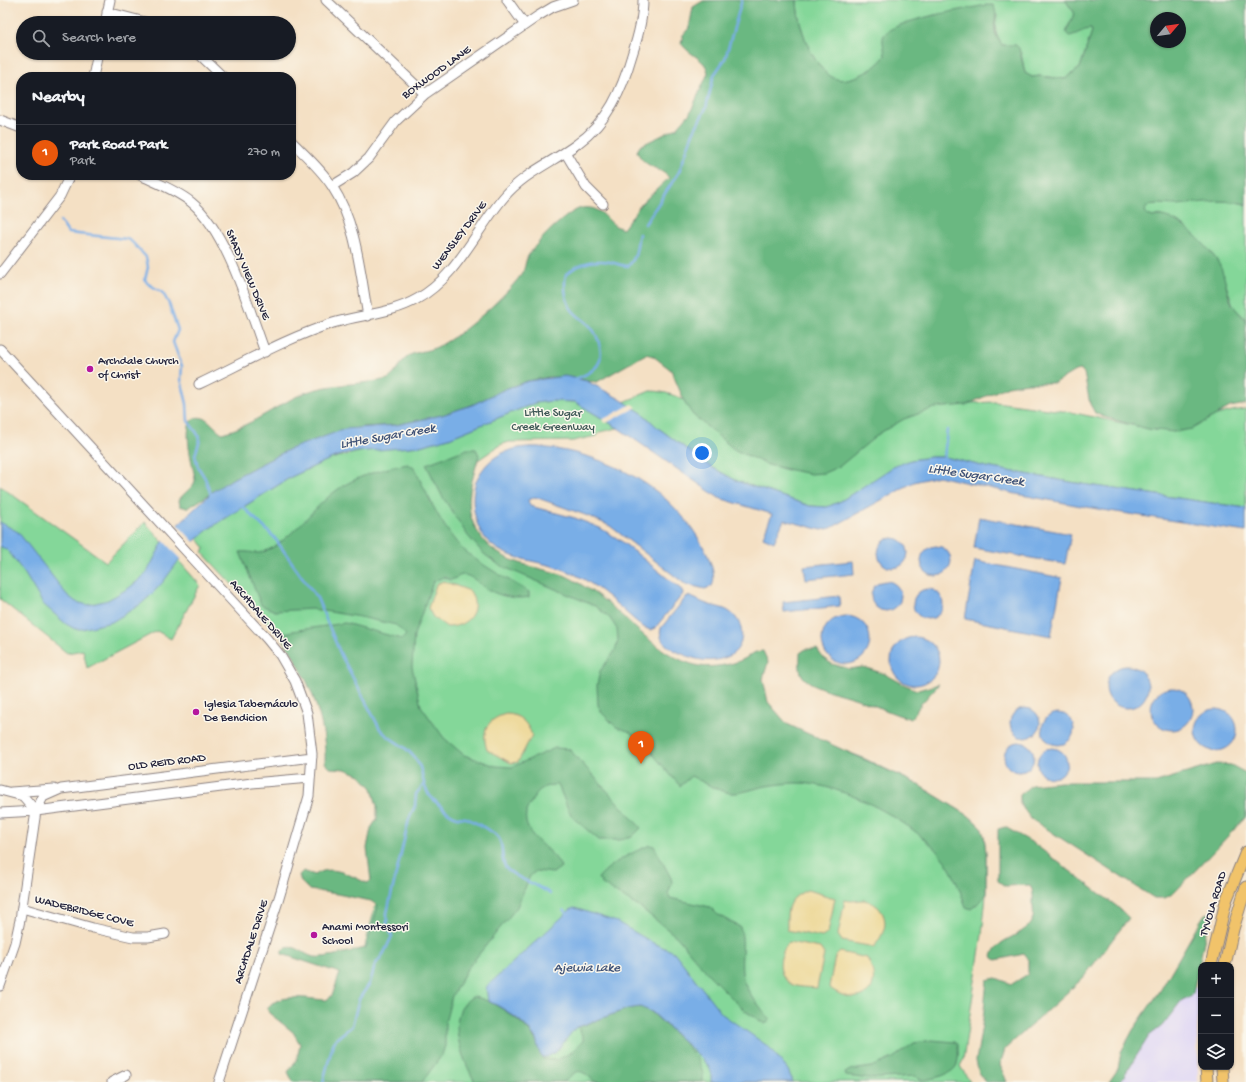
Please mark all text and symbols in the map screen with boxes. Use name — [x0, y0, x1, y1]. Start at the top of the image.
north arrow — [1150, 12, 1186, 48]
search box — [16, 16, 296, 60]
icon: search — [30, 27, 52, 49]
text: Search here — [62, 29, 136, 47]
street label: BOXWOOD LANE — [399, 43, 475, 103]
text: Nearby — [32, 88, 85, 108]
text: Park Road Park — [70, 136, 167, 154]
text: 1 — [42, 145, 48, 160]
text: 270 m — [247, 145, 280, 160]
text: Park — [70, 154, 95, 169]
street label: WENSLEY DRIVE — [430, 198, 491, 273]
street label: SHADY VIEW DRIVE — [222, 228, 273, 323]
place label: Archdale Church of Christ — [98, 355, 179, 383]
marker: Archdale Church of Christ — [85, 364, 95, 374]
park label: Little Sugar Creek Greenway — [511, 407, 595, 435]
water label: Little Sugar Creek — [339, 421, 438, 453]
your location — [692, 443, 712, 463]
water label: Little Sugar Creek — [927, 462, 1026, 490]
street label: ARCHDALE DRIVE — [226, 577, 294, 653]
place label: Iglesia Tabernáculo De Bendicion — [203, 698, 298, 726]
marker: Iglesia Tabernáculo De Bendicion — [191, 707, 201, 717]
pin: 1 — [628, 731, 654, 764]
street label: OLD REID ROAD — [127, 751, 207, 775]
street label: TYVOLA ROAD — [1197, 870, 1231, 939]
street label: WADEBRIDGE COVE — [33, 893, 135, 931]
street label: ARCHDALE DRIVE — [232, 898, 272, 986]
place label: Anami Montessori School — [322, 921, 409, 949]
marker: Anami Montessori School — [309, 930, 319, 940]
water label: Ajewia Lake — [554, 961, 621, 976]
map controls — [1198, 962, 1234, 1070]
button: + — [1198, 962, 1234, 998]
button: − — [1198, 998, 1234, 1034]
button: layers — [1198, 1034, 1234, 1070]

